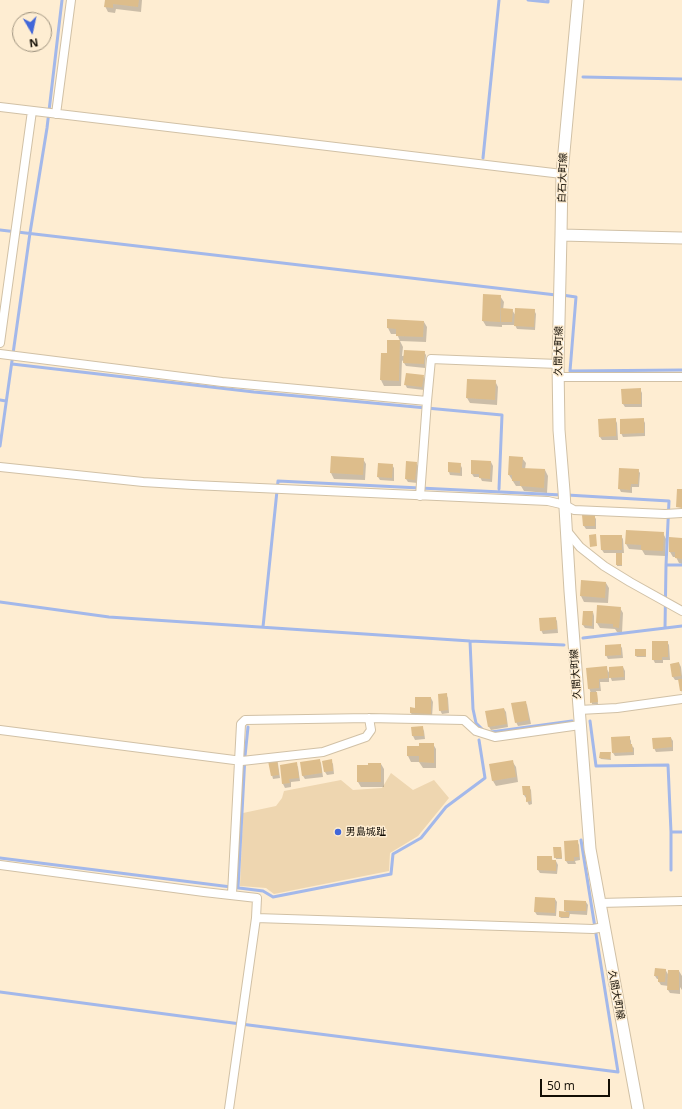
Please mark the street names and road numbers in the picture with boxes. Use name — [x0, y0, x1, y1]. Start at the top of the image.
street label: 白石大町線 — [556, 153, 570, 203]
street label: 久間大町線 — [553, 326, 565, 376]
street label: 久間大町線 — [568, 649, 584, 699]
street label: 久間大町線 — [605, 969, 627, 1021]

